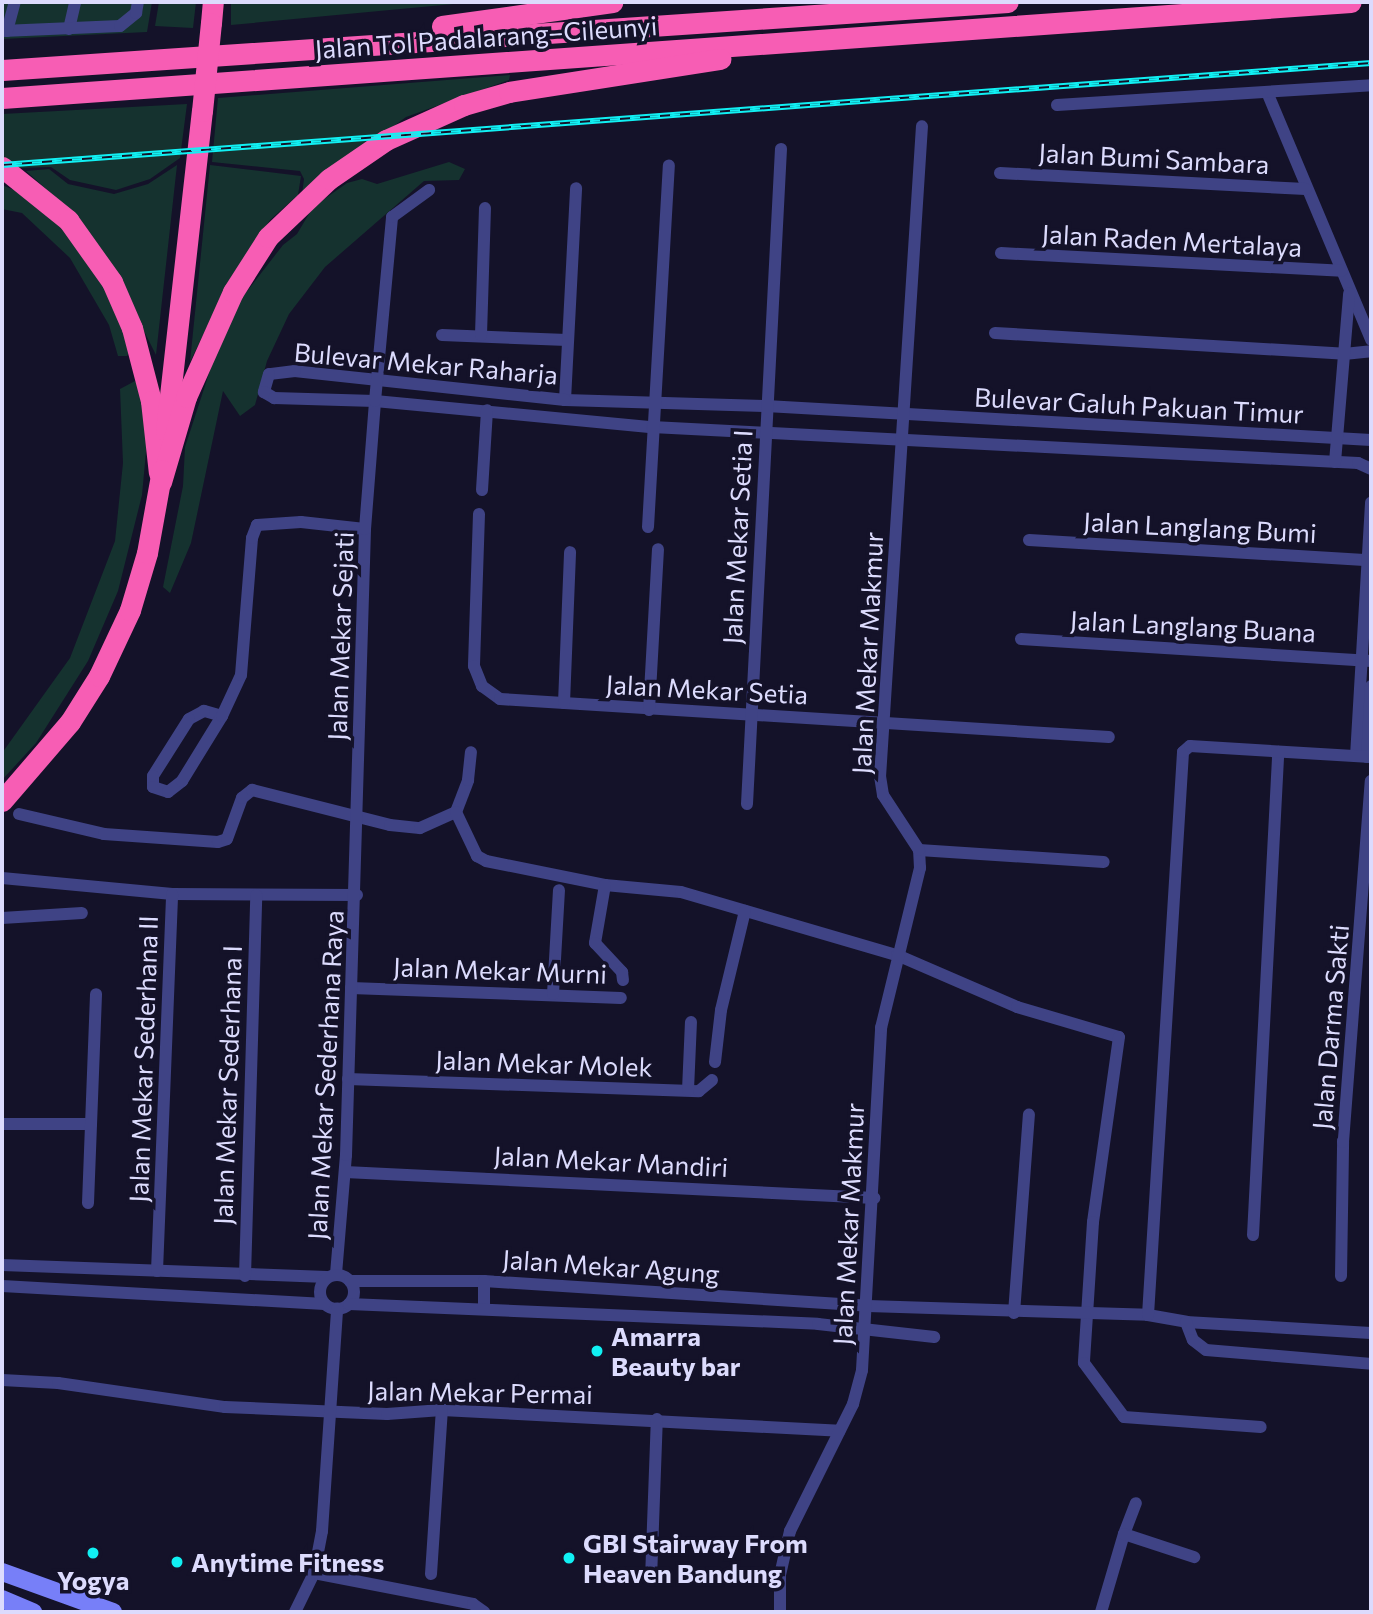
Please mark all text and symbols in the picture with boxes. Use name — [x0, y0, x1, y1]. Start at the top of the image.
street label: Jalan Tol Padalarang–Cileunyi — [314, 9, 658, 65]
street label: Jalan Bumi Sambara — [1038, 136, 1270, 180]
street label: Jalan Raden Mertalaya — [1041, 218, 1303, 262]
street label: Bulevar Mekar Raharja — [293, 336, 559, 390]
street label: Bulevar Galuh Pakuan Timur — [973, 381, 1305, 429]
street label: Jalan Mekar Setia I — [716, 429, 758, 645]
street label: Jalan Langlang Bumi — [1083, 505, 1317, 549]
street label: Jalan Mekar Sejati — [321, 531, 359, 741]
street label: Jalan Mekar Makmur — [845, 531, 889, 775]
street label: Jalan Langlang Buana — [1069, 604, 1317, 648]
street label: Jalan Mekar Setia — [605, 668, 809, 710]
street label: Jalan Mekar Sederhana Raya — [301, 909, 349, 1241]
street label: Jalan Mekar Sederhana II — [122, 915, 164, 1203]
street label: Jalan Darma Sakti — [1305, 923, 1355, 1131]
street label: Jalan Mekar Sederhana I — [207, 944, 247, 1226]
street label: Jalan Mekar Murni — [392, 951, 608, 989]
street label: Jalan Mekar Molek — [435, 1044, 653, 1082]
street label: Jalan Mekar Makmur — [826, 1102, 870, 1346]
street label: Jalan Mekar Mandiri — [493, 1139, 729, 1183]
street label: Jalan Mekar Agung — [501, 1243, 721, 1289]
place label: Amarra Beauty bar — [611, 1320, 740, 1382]
marker: Amarra Beauty bar — [589, 1343, 605, 1359]
street label: Jalan Mekar Permai — [367, 1374, 593, 1410]
place label: GBI Stairway From Heaven Bandung — [583, 1527, 808, 1588]
marker: Yogya — [85, 1545, 101, 1561]
place label: Anytime Fitness — [191, 1546, 384, 1578]
marker: GBI Stairway From Heaven Bandung — [561, 1550, 577, 1566]
marker: Anytime Fitness — [169, 1554, 185, 1570]
place label: Yogya — [57, 1564, 129, 1596]

